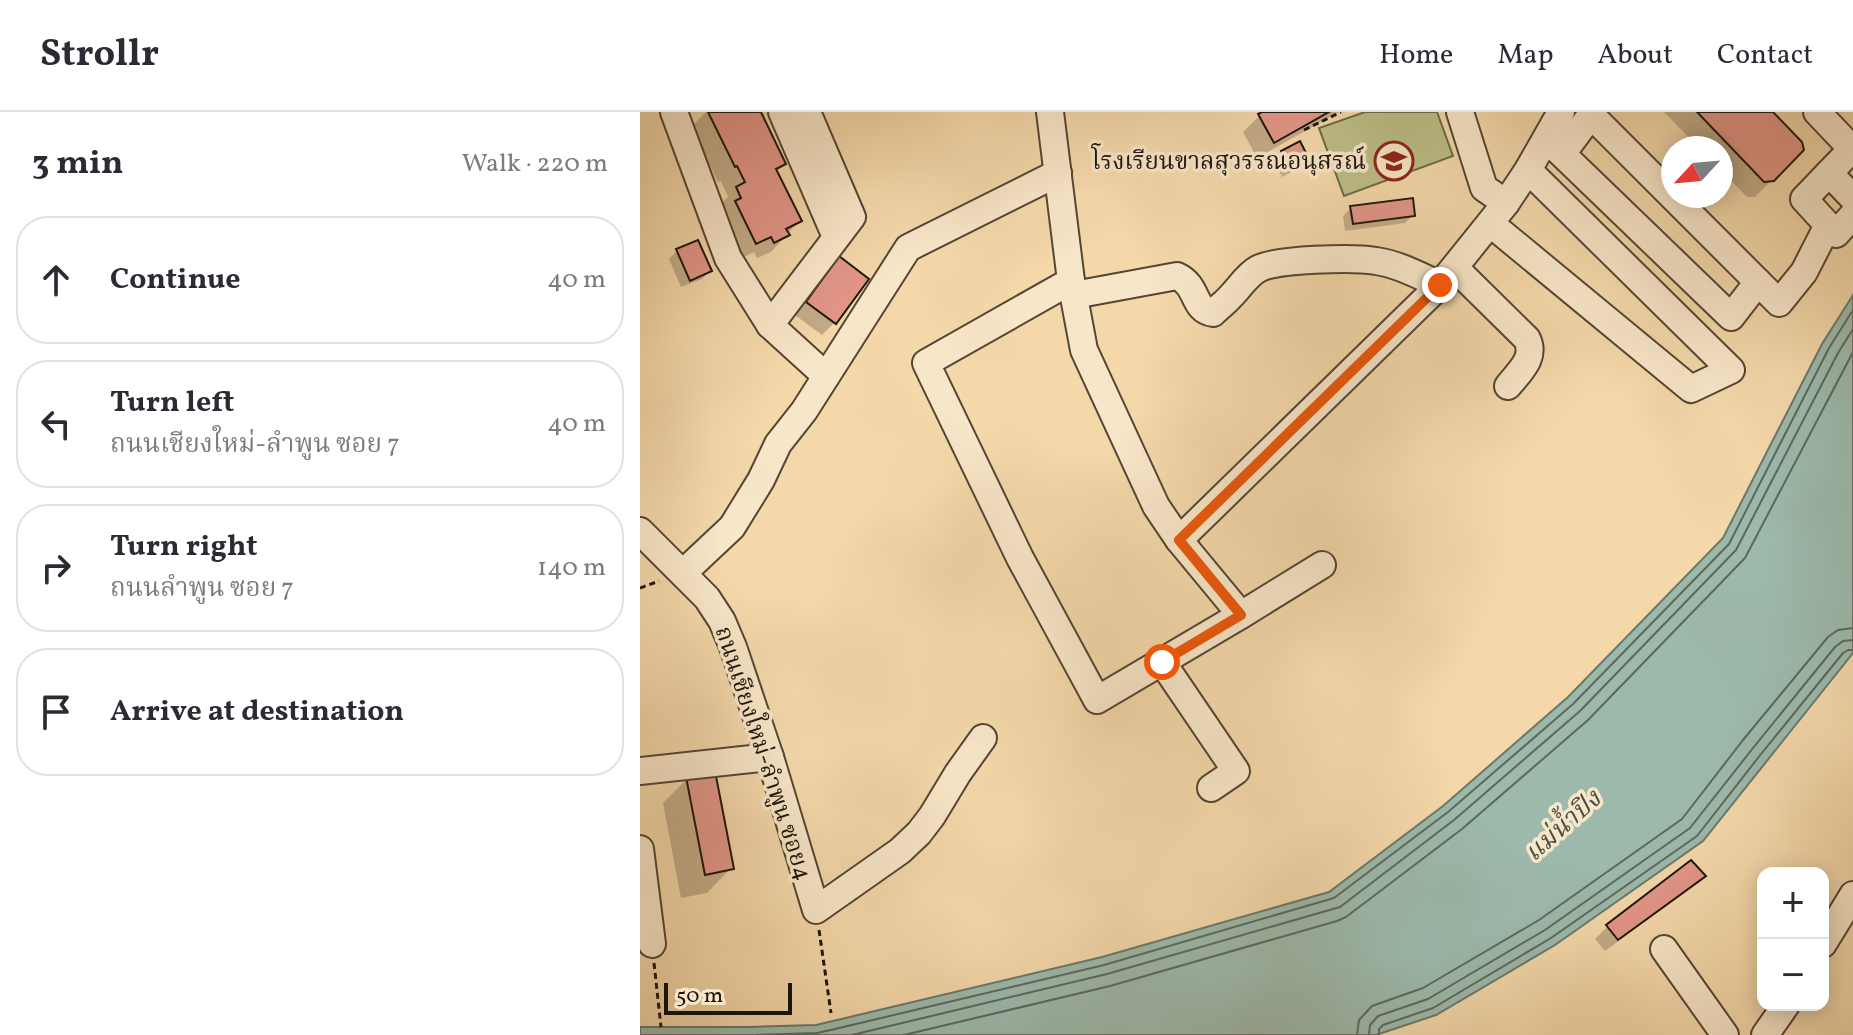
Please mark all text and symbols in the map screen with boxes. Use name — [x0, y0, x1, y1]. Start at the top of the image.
text: Strollr — [40, 29, 159, 82]
text: Home — [1379, 36, 1453, 75]
text: Map — [1497, 36, 1553, 75]
text: About — [1597, 36, 1673, 75]
text: Contact — [1717, 36, 1813, 75]
north arrow — [1661, 136, 1733, 208]
school or university icon: โรงเรียนขาลสุวรรณอนุสรณ์ — [1373, 140, 1415, 182]
text: 3 min — [32, 141, 123, 188]
place label: โรงเรียนขาลสุวรรณอนุสรณ์ — [1090, 143, 1366, 180]
text: Walk · 220 m — [462, 146, 608, 182]
icon: ahead — [34, 258, 78, 302]
text: Continue — [110, 259, 241, 301]
text: 40 m — [547, 262, 606, 298]
route end — [1422, 267, 1458, 303]
text: Turn left — [110, 382, 234, 424]
icon: left — [34, 402, 78, 446]
text: 40 m — [547, 406, 606, 442]
text: ถนนเชียงใหม่-ลำพูน ซอย 7 — [110, 427, 400, 463]
text: Turn right — [110, 526, 258, 568]
icon: right — [34, 546, 78, 590]
text: 140 m — [537, 550, 606, 586]
text: ถนนลำพูน ซอย 7 — [110, 571, 294, 607]
street label: ถนนเชียงใหม่-ลำพูน ซอย4 — [705, 621, 822, 885]
route start — [1144, 644, 1180, 680]
icon: arrive — [34, 690, 78, 734]
text: Arrive at destination — [110, 691, 404, 733]
water label: แม่น้ำปิง — [1515, 779, 1610, 871]
map controls — [1757, 867, 1829, 1011]
button: + — [1757, 867, 1829, 939]
button: − — [1757, 939, 1829, 1011]
scale bar — [664, 979, 792, 1015]
text: 50 m — [676, 981, 723, 1012]

